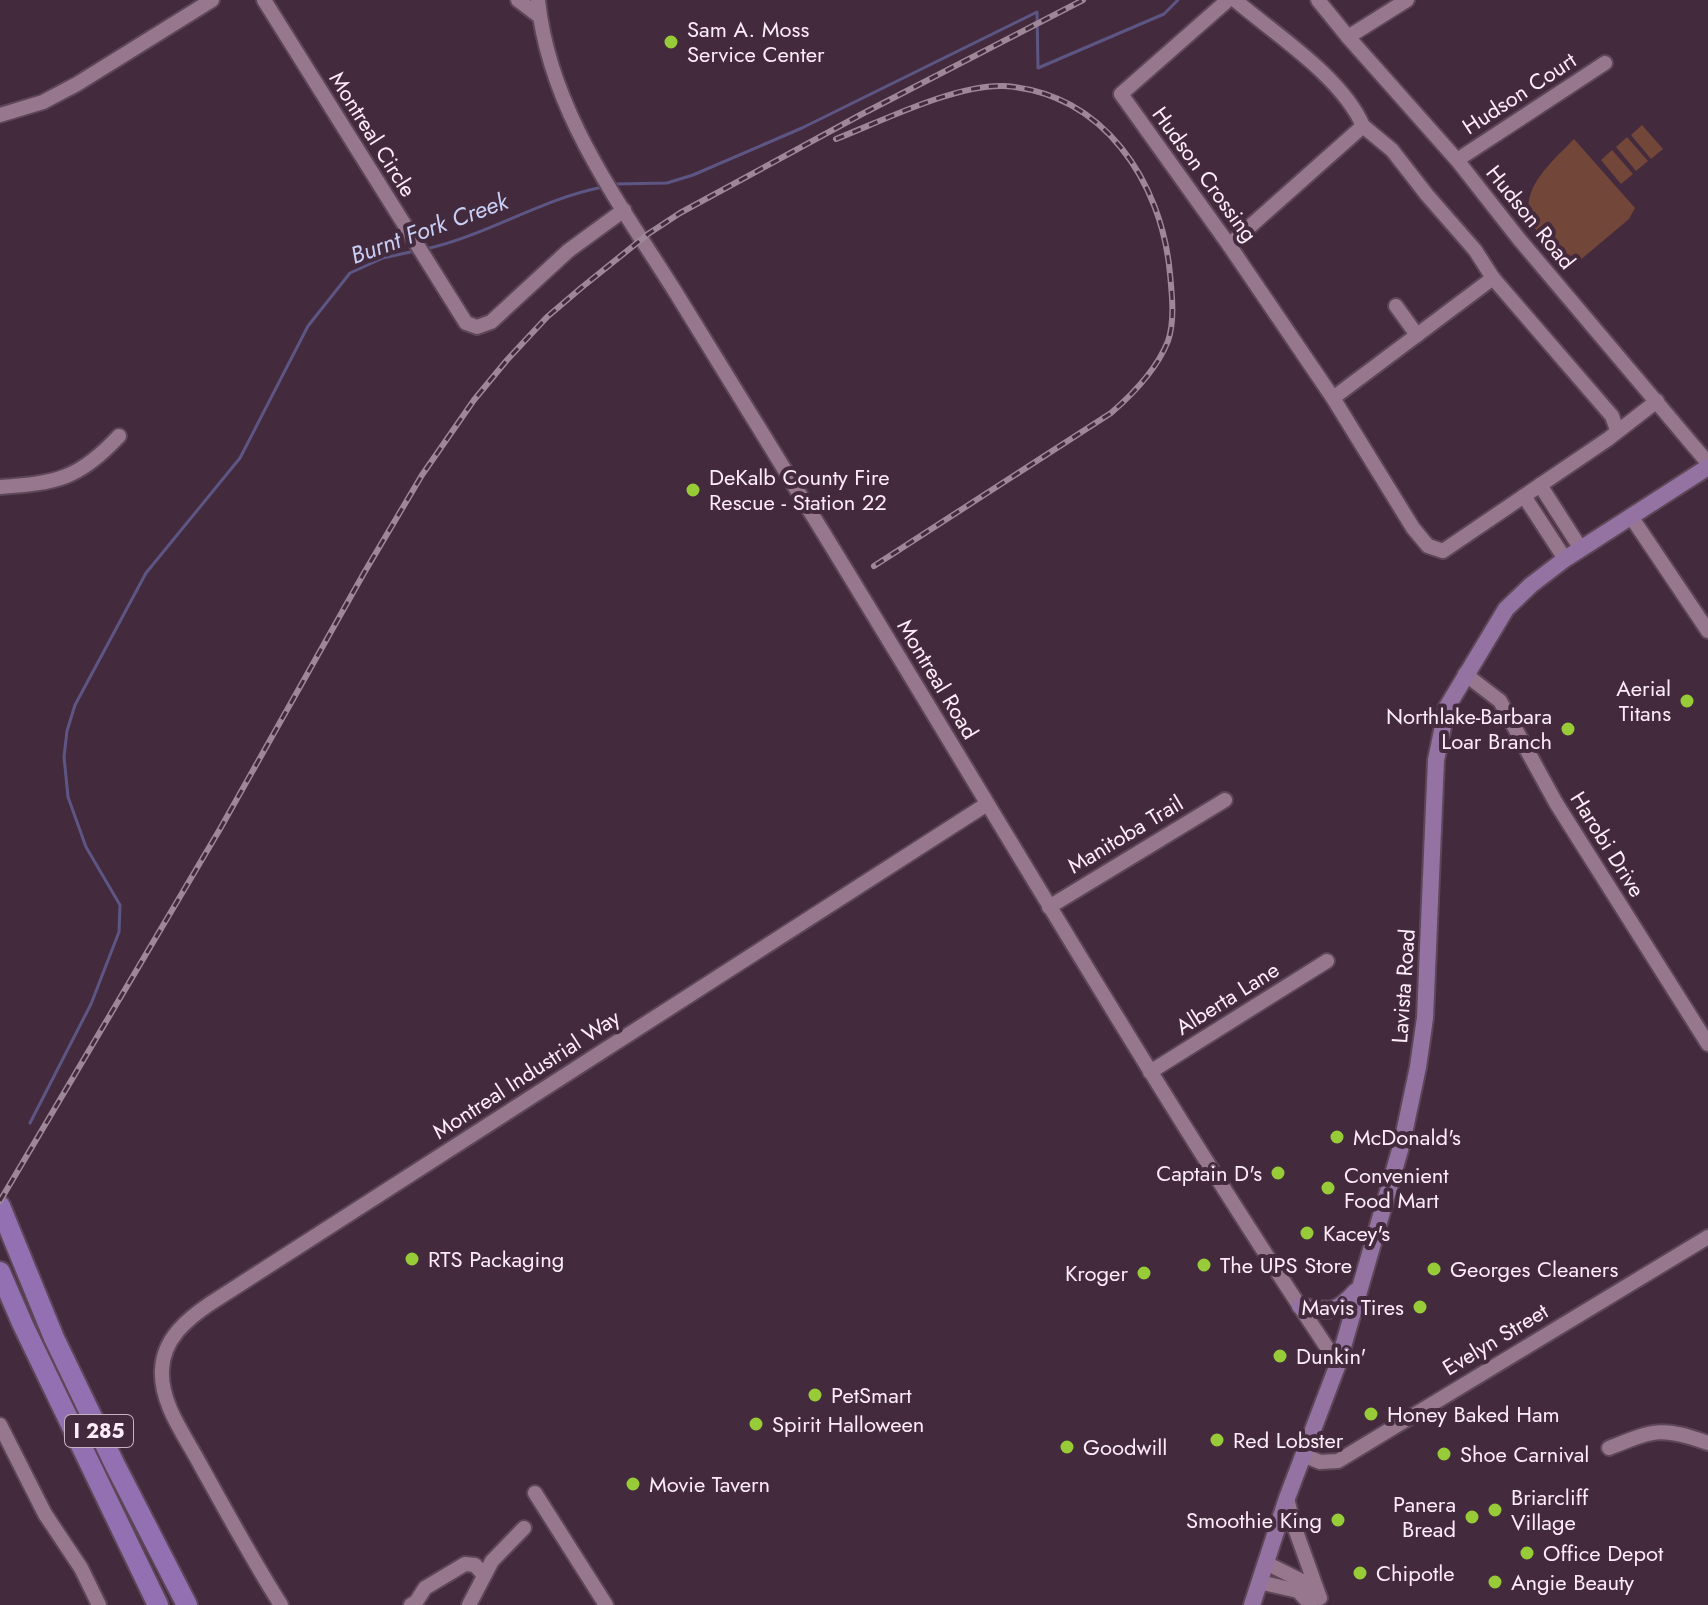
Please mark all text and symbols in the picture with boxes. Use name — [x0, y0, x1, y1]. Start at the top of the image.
place label: Sam A. Moss Service Center — [687, 13, 825, 70]
marker: Sam A. Moss Service Center — [662, 33, 680, 51]
street label: Hudson Court — [1456, 44, 1583, 142]
street label: Montreal Circle — [322, 65, 424, 203]
street label: Hudson Crossing — [1145, 100, 1265, 248]
street label: Hudson Road — [1479, 158, 1583, 276]
water label: Burnt Fork Creek — [345, 183, 514, 273]
place label: DeKalb County Fire Rescue - Station 22 — [709, 461, 890, 518]
marker: DeKalb County Fire Rescue - Station 22 — [684, 481, 702, 499]
street label: Montreal Road — [890, 613, 986, 745]
place label: Aerial Titans — [1616, 672, 1671, 729]
marker: Aerial Titans — [1678, 692, 1696, 710]
place label: Northlake-Barbara Loar Branch — [1386, 700, 1552, 757]
marker: Northlake-Barbara Loar Branch — [1559, 720, 1577, 738]
street label: Harobi Drive — [1563, 785, 1653, 903]
street label: Manitoba Trail — [1061, 787, 1189, 881]
street label: Lavista Road — [1383, 928, 1423, 1044]
street label: Alberta Lane — [1169, 953, 1285, 1043]
street label: Montreal Industrial Way — [426, 1001, 626, 1147]
place label: McDonald's — [1353, 1121, 1461, 1153]
marker: McDonald's — [1328, 1128, 1346, 1146]
place label: Captain D's — [1156, 1157, 1262, 1189]
place label: Convenient Food Mart — [1344, 1159, 1449, 1216]
marker: Captain D's — [1269, 1164, 1287, 1182]
marker: Convenient Food Mart — [1319, 1179, 1337, 1197]
place label: Kacey's — [1323, 1217, 1390, 1249]
marker: Kacey's — [1298, 1224, 1316, 1242]
place label: RTS Packaging — [428, 1243, 564, 1275]
place label: The UPS Store — [1220, 1249, 1352, 1281]
marker: RTS Packaging — [403, 1250, 421, 1268]
place label: Georges Cleaners — [1450, 1253, 1618, 1285]
marker: The UPS Store — [1195, 1256, 1213, 1274]
place label: Kroger — [1065, 1257, 1128, 1289]
marker: Georges Cleaners — [1425, 1260, 1443, 1278]
marker: Kroger — [1135, 1264, 1153, 1282]
place label: Mavis Tires — [1301, 1291, 1404, 1323]
street label: Evelyn Street — [1436, 1294, 1554, 1383]
marker: Mavis Tires — [1411, 1298, 1429, 1316]
place label: Dunkin' — [1296, 1340, 1367, 1372]
marker: Dunkin' — [1271, 1347, 1289, 1365]
place label: PetSmart — [831, 1379, 912, 1411]
marker: PetSmart — [806, 1386, 824, 1404]
place label: Honey Baked Ham — [1387, 1398, 1560, 1430]
marker: Honey Baked Ham — [1362, 1405, 1380, 1423]
place label: Spirit Halloween — [772, 1408, 924, 1440]
road number: I 285 — [65, 1415, 133, 1447]
marker: Spirit Halloween — [747, 1415, 765, 1433]
place label: Red Lobster — [1233, 1424, 1344, 1456]
place label: Goodwill — [1083, 1431, 1167, 1463]
marker: Red Lobster — [1208, 1431, 1226, 1449]
marker: Goodwill — [1058, 1438, 1076, 1456]
place label: Shoe Carnival — [1460, 1438, 1589, 1470]
marker: Shoe Carnival — [1435, 1445, 1453, 1463]
place label: Movie Tavern — [649, 1468, 770, 1500]
marker: Movie Tavern — [624, 1475, 642, 1493]
place label: Briarcliff Village — [1511, 1481, 1589, 1538]
place label: Panera Bread — [1393, 1488, 1456, 1545]
marker: Briarcliff Village — [1486, 1501, 1504, 1519]
place label: Smoothie King — [1186, 1504, 1322, 1536]
marker: Panera Bread — [1463, 1508, 1481, 1526]
marker: Smoothie King — [1329, 1511, 1347, 1529]
place label: Office Depot — [1543, 1537, 1664, 1569]
marker: Office Depot — [1518, 1544, 1536, 1562]
place label: Chipotle — [1376, 1557, 1455, 1589]
marker: Chipotle — [1351, 1564, 1369, 1582]
place label: Angie Beauty — [1511, 1566, 1634, 1598]
marker: Angie Beauty — [1486, 1573, 1504, 1591]

